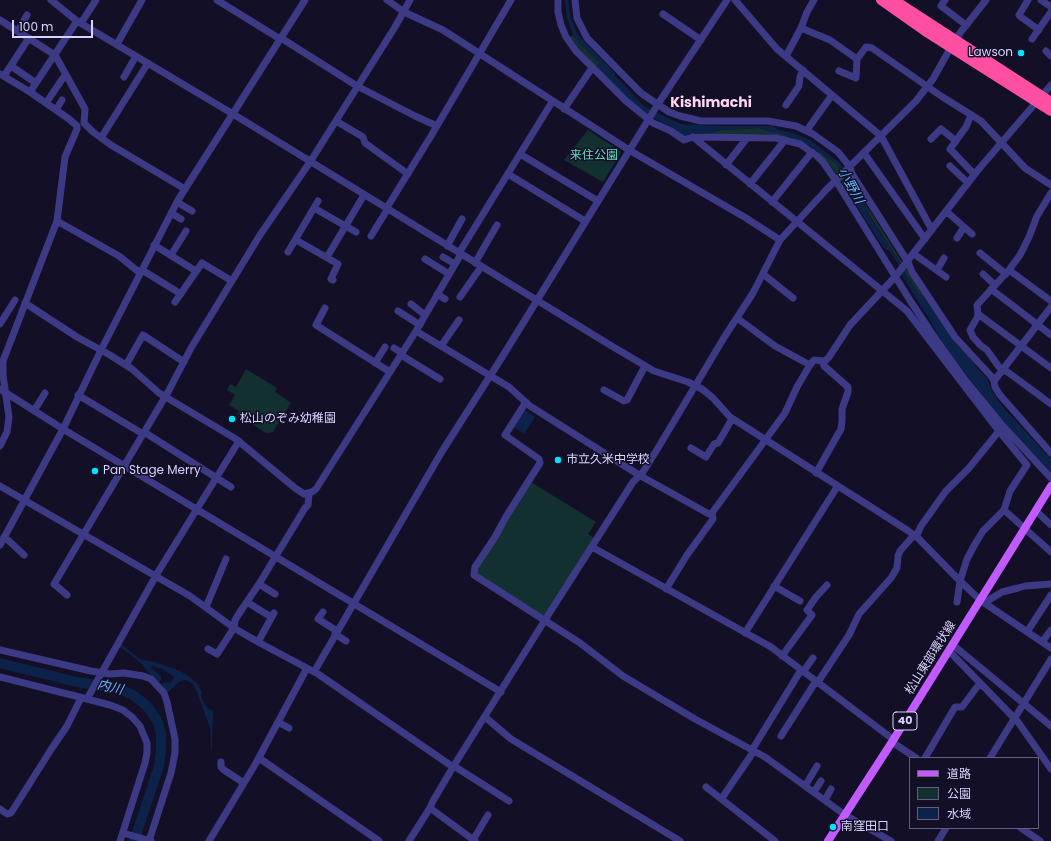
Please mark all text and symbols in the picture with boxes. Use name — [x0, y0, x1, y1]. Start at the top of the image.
scale bar — [14, 12, 95, 38]
text: 100 m — [19, 18, 53, 35]
place label: Lawson — [968, 46, 1013, 60]
marker: Lawson — [1016, 48, 1026, 58]
district label: Kishimachi — [670, 95, 752, 111]
park label: 来住公園 — [570, 149, 618, 163]
water label: 小野川 — [834, 165, 866, 207]
place label: 松山のぞみ幼稚園 — [240, 412, 336, 426]
marker: 松山のぞみ幼稚園 — [227, 414, 237, 424]
place label: 市立久米中学校 — [566, 453, 650, 467]
marker: 市立久米中学校 — [553, 455, 563, 465]
place label: Pan Stage Merry — [103, 464, 201, 478]
marker: Pan Stage Merry — [90, 466, 100, 476]
street label: 松山東部環状線 — [903, 619, 959, 697]
water label: 内川 — [96, 677, 124, 699]
road number: 40 — [893, 712, 917, 730]
legend — [909, 757, 1039, 829]
text: 道路 — [947, 765, 971, 782]
text: 公園 — [947, 785, 971, 802]
text: 水域 — [947, 805, 971, 822]
place label: 南窪田口 — [841, 820, 889, 834]
marker: 南窪田口 — [828, 822, 838, 832]

